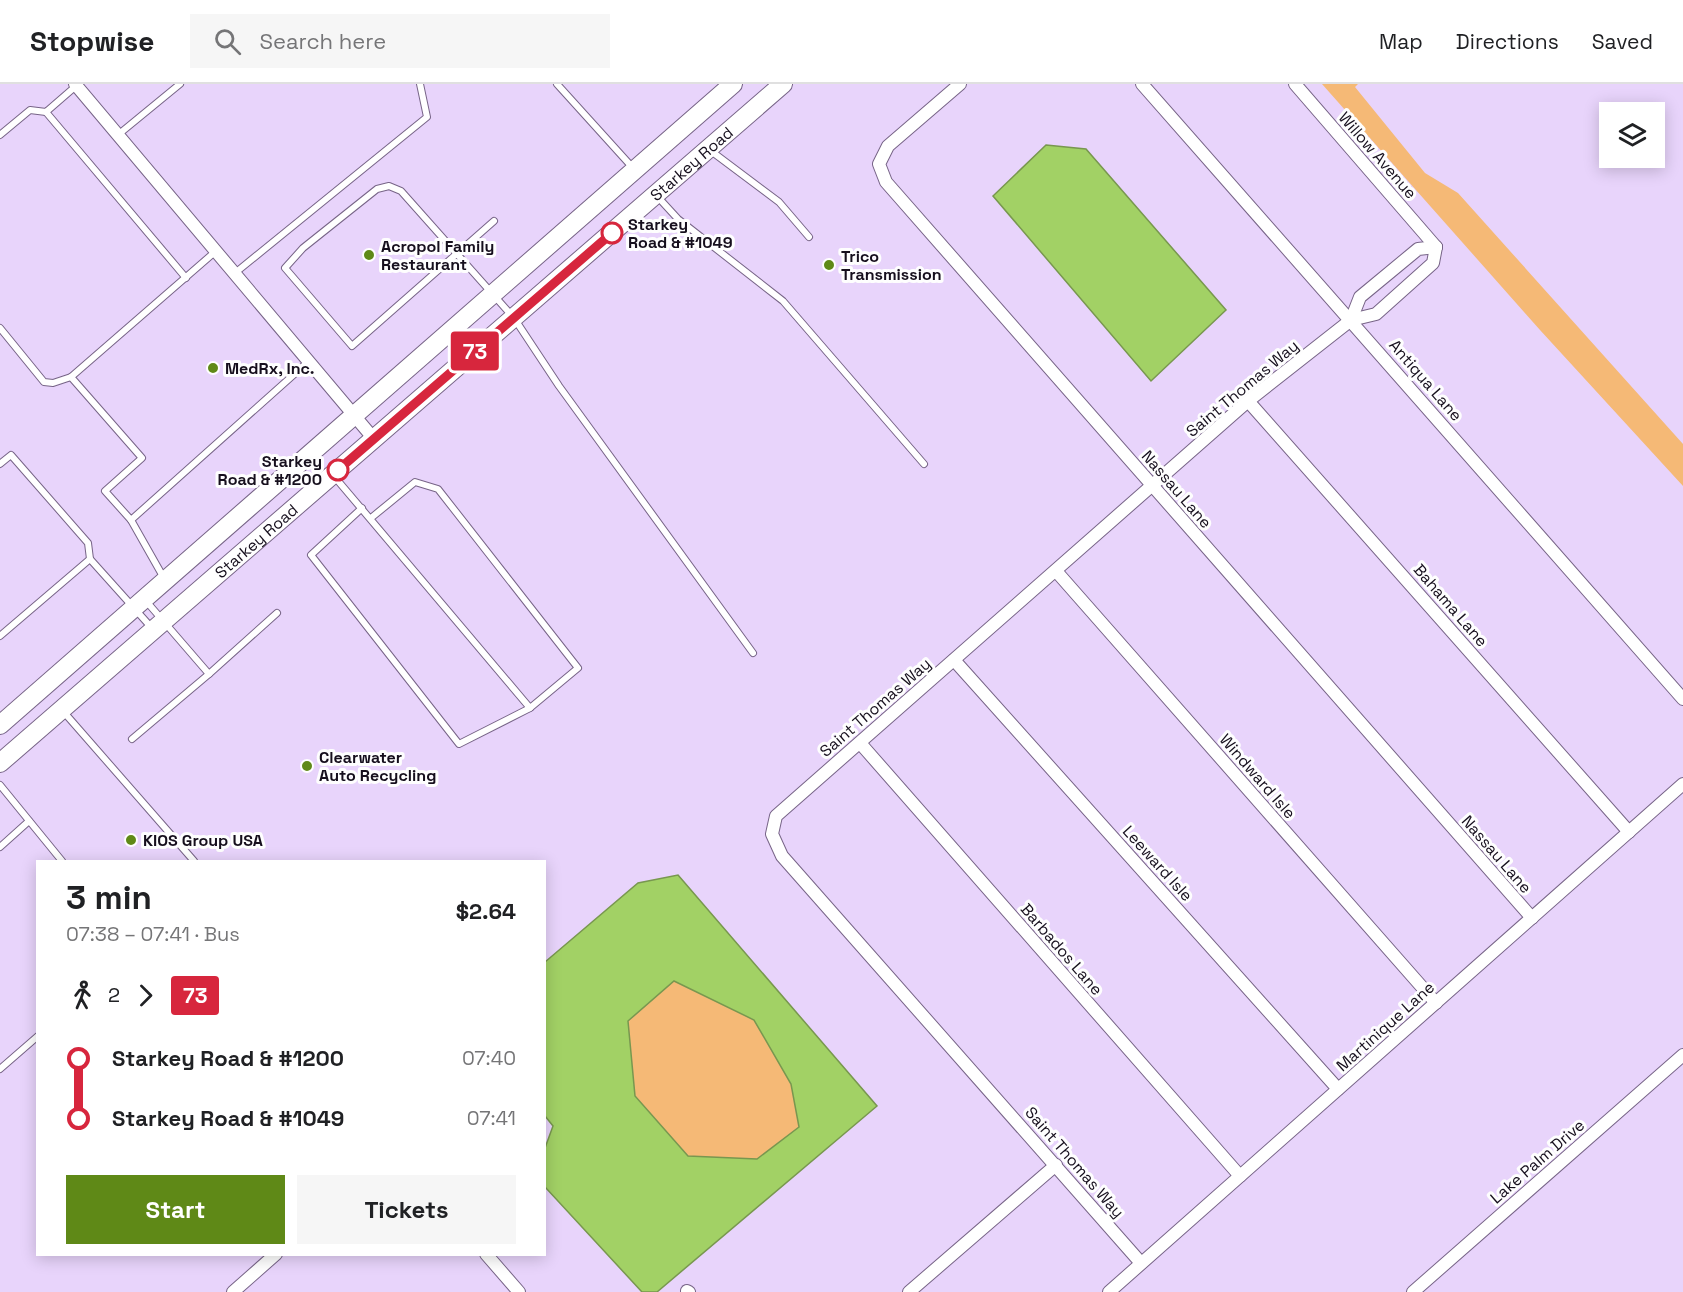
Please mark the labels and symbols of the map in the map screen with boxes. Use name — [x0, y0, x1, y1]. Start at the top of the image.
street label: Willow Avenue — [1334, 107, 1421, 203]
street label: Starkey Road — [646, 122, 738, 206]
place label: Starkey Road & #1049 — [628, 214, 733, 253]
marker: Starkey Road & #1049 — [601, 222, 623, 244]
place label: Acropol Family Restaurant — [381, 236, 494, 275]
place label: Trico Transmission — [841, 246, 942, 285]
marker: Acropol Family Restaurant — [362, 248, 376, 262]
marker: Trico Transmission — [822, 258, 836, 272]
line badge: 73 — [448, 332, 502, 370]
street label: Saint Thomas Way — [1182, 335, 1303, 442]
street label: Antiqua Lane — [1384, 335, 1467, 426]
place label: MedRx, Inc. — [225, 358, 315, 379]
marker: MedRx, Inc. — [206, 361, 220, 375]
street label: Nassau Lane — [1137, 446, 1216, 533]
place label: Starkey Road & #1200 — [218, 451, 322, 490]
marker: Starkey Road & #1200 — [327, 459, 349, 481]
street label: Starkey Road — [211, 500, 302, 583]
street label: Bahama Lane — [1409, 560, 1492, 651]
street label: Saint Thomas Way — [815, 653, 935, 761]
street label: Windward Isle — [1215, 730, 1300, 823]
place label: Clearwater Auto Recycling — [319, 747, 436, 786]
marker: Clearwater Auto Recycling — [300, 759, 314, 773]
street label: Nassau Lane — [1457, 811, 1536, 898]
street label: Leeward Isle — [1118, 821, 1197, 906]
place label: KIOS Group USA — [143, 830, 263, 851]
marker: KIOS Group USA — [124, 833, 138, 847]
street label: Barbados Lane — [1016, 899, 1107, 1000]
street label: Martinique Lane — [1332, 977, 1439, 1076]
street label: Saint Thomas Way — [1021, 1102, 1129, 1222]
street label: Lake Palm Drive — [1486, 1115, 1589, 1208]

